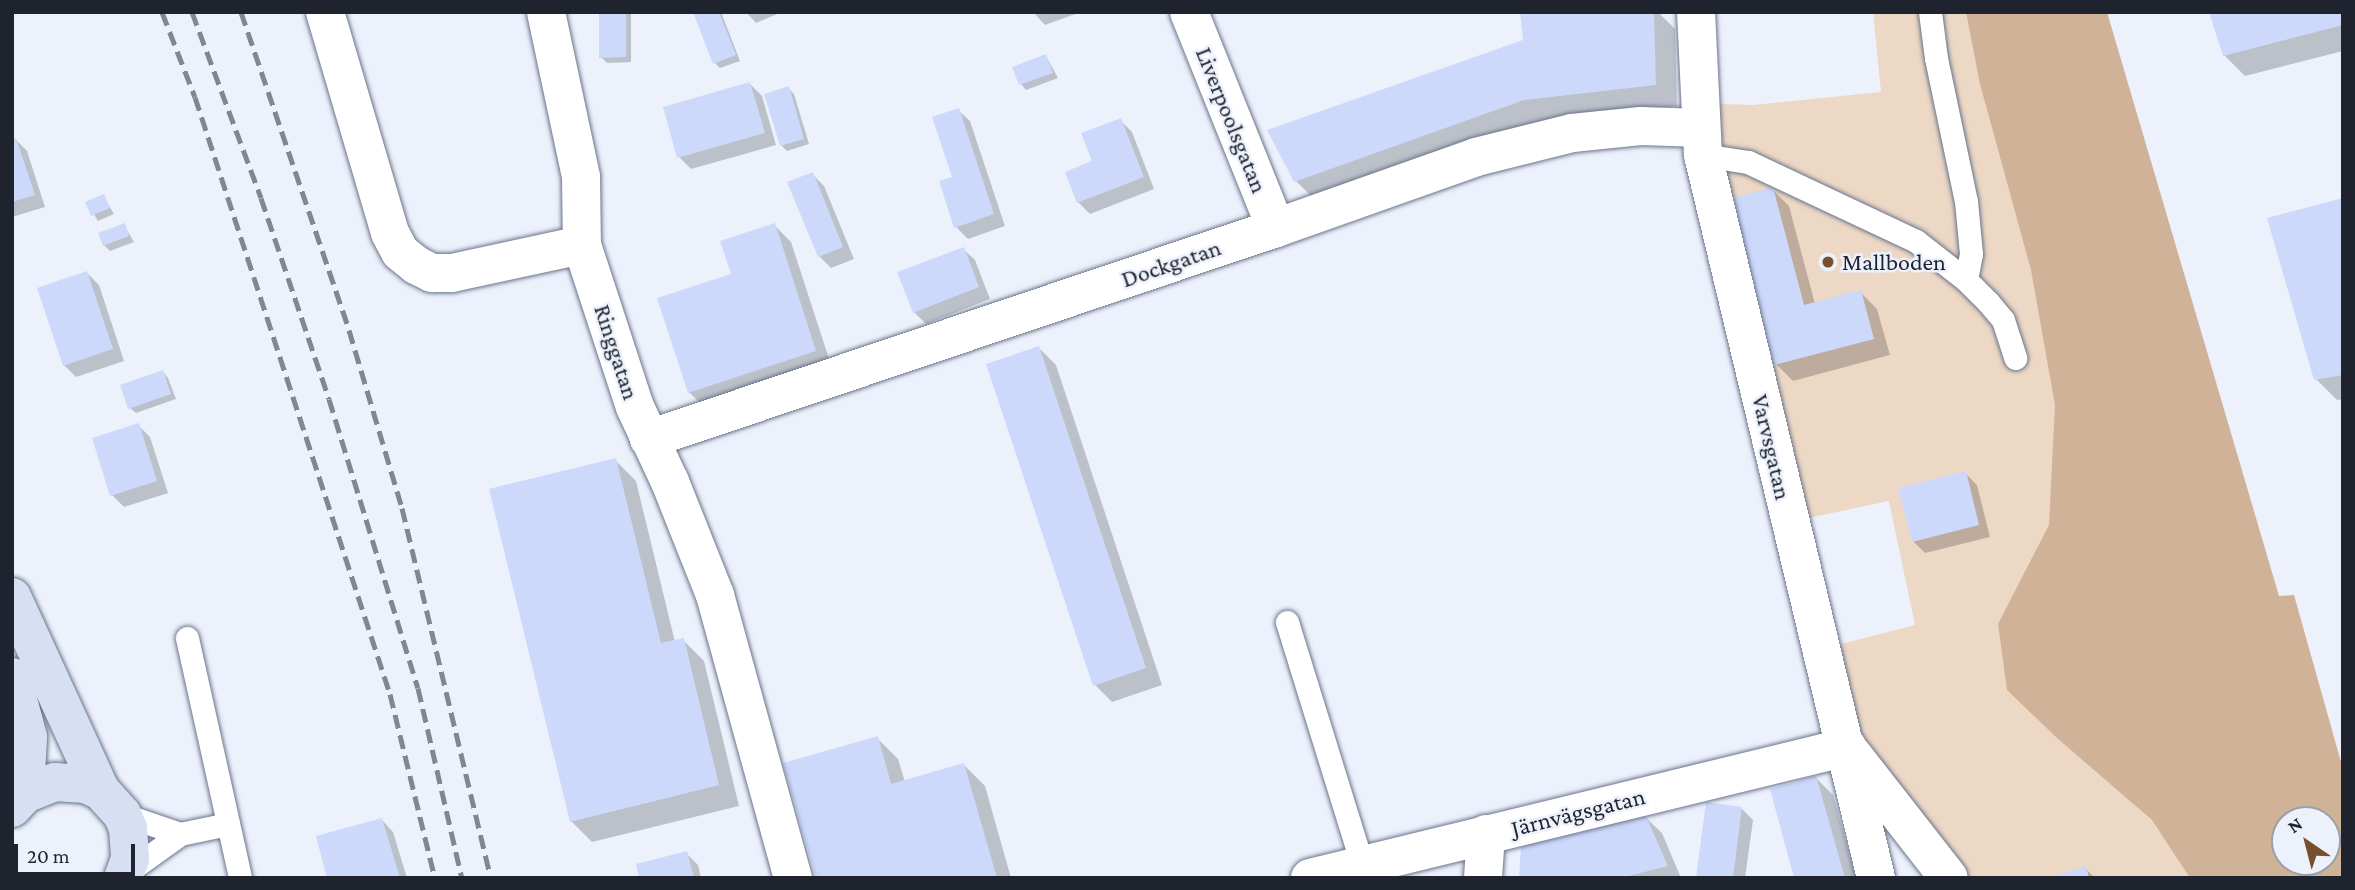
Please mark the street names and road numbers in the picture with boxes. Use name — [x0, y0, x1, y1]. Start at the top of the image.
street label: Liverpoolsgatan — [1190, 43, 1274, 197]
street label: Dockgatan — [1117, 233, 1225, 293]
street label: Ringgatan — [588, 301, 646, 403]
street label: Varvsgatan — [1746, 392, 1798, 502]
street label: Järnvägsgatan — [1508, 781, 1648, 843]

